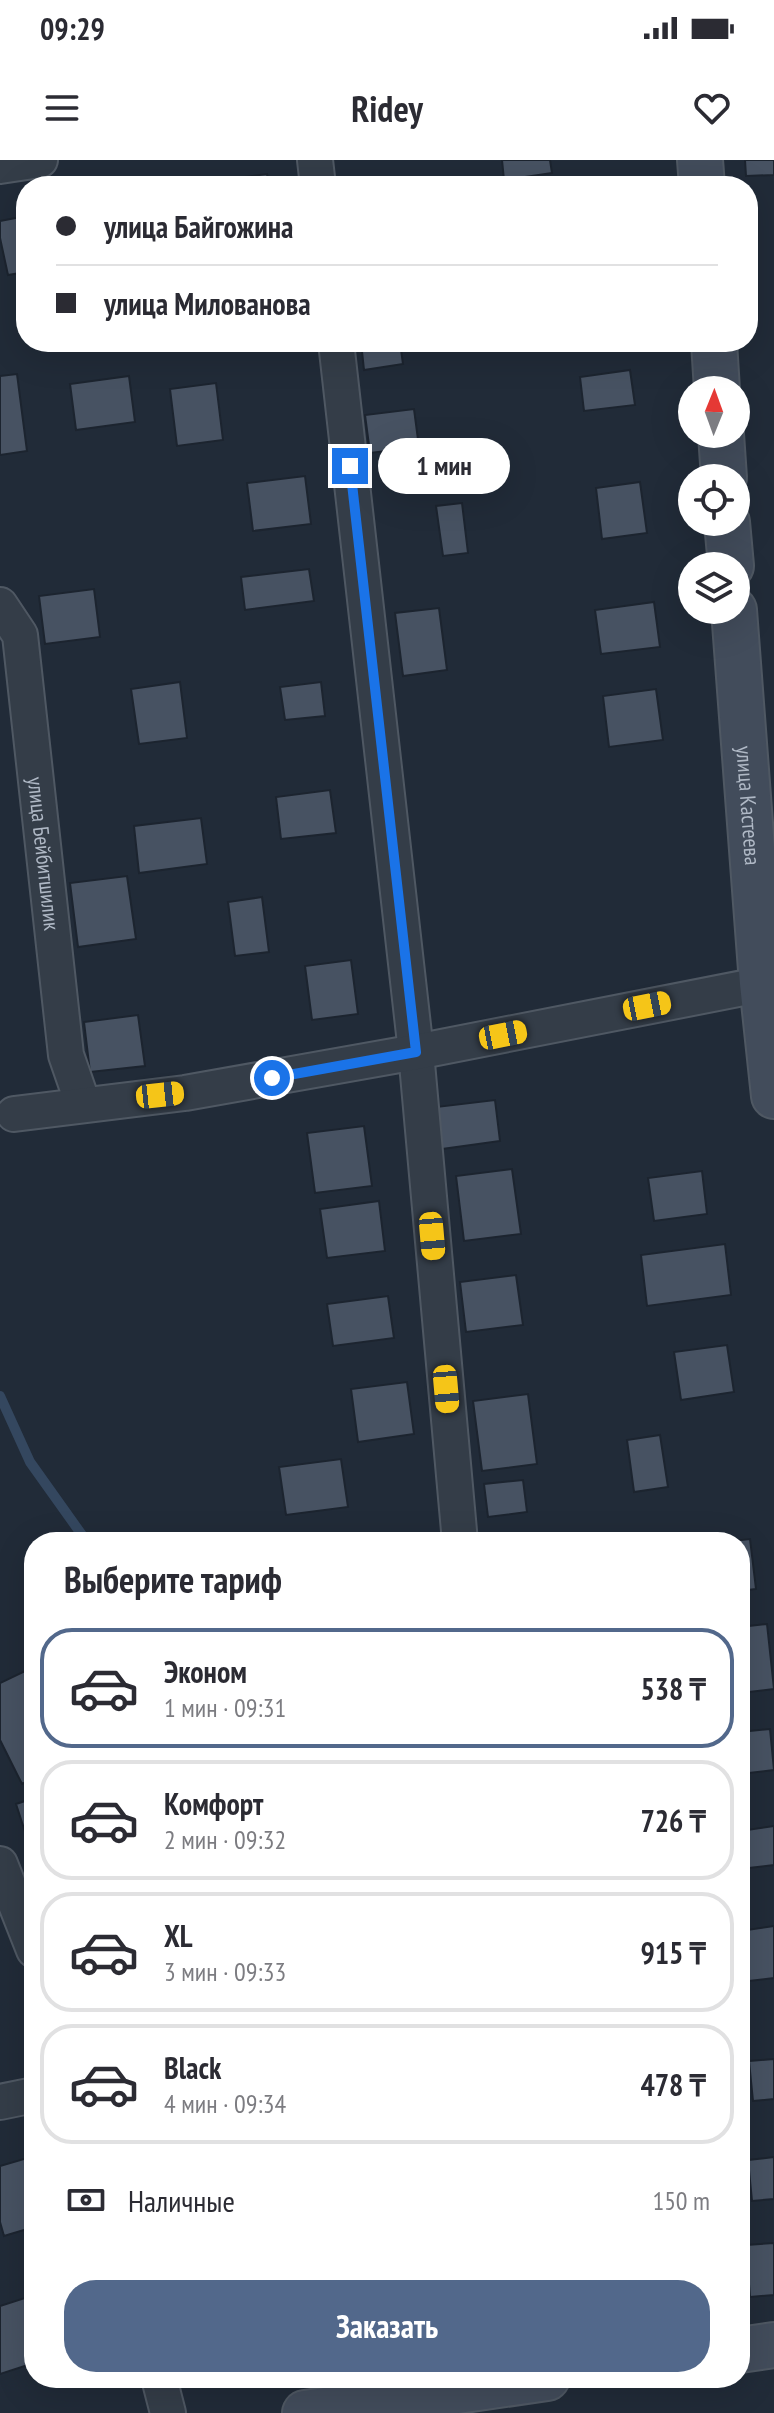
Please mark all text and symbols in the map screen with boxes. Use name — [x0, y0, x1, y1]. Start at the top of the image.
text: 09:29 — [40, 9, 105, 48]
text: Ridey — [351, 85, 423, 132]
icon: menu — [40, 86, 84, 130]
icon: heart — [690, 86, 734, 130]
text: улица Байгожина — [104, 207, 293, 246]
text: улица Милованова — [104, 284, 311, 323]
north arrow — [678, 376, 750, 448]
map controls — [678, 376, 750, 624]
callout: 1 мин — [378, 438, 510, 494]
route end — [332, 448, 368, 484]
text: 1 мин — [416, 449, 472, 482]
button: locate — [678, 464, 750, 536]
button: layers — [678, 552, 750, 624]
street label: улица Кастеева — [730, 745, 767, 866]
street label: улица Бейбитшилик — [22, 775, 66, 932]
car — [621, 990, 673, 1022]
car — [477, 1019, 529, 1051]
route start — [254, 1060, 290, 1096]
car — [135, 1081, 185, 1109]
car — [418, 1211, 446, 1261]
car — [432, 1364, 460, 1414]
text: Выберите тариф — [64, 1556, 282, 1603]
icon: car — [68, 1652, 140, 1724]
text: Эконом — [164, 1652, 247, 1691]
text: 538 ₸ — [640, 1669, 706, 1708]
text: 1 мин · 09:31 — [164, 1691, 286, 1724]
icon: car — [68, 1784, 140, 1856]
text: Комфорт — [164, 1784, 263, 1823]
text: 726 ₸ — [640, 1801, 706, 1840]
text: 2 мин · 09:32 — [164, 1823, 286, 1856]
icon: car — [68, 1916, 140, 1988]
text: XL — [164, 1916, 193, 1955]
text: 915 ₸ — [640, 1933, 706, 1972]
text: 3 мин · 09:33 — [164, 1955, 286, 1988]
icon: car — [68, 2048, 140, 2120]
text: Black — [164, 2048, 221, 2087]
text: 478 ₸ — [640, 2065, 706, 2104]
text: 4 мин · 09:34 — [164, 2087, 286, 2120]
icon: cash — [64, 2178, 108, 2222]
text: Наличные — [128, 2181, 235, 2220]
text: 150 m — [652, 2184, 710, 2217]
button: Заказать — [64, 2280, 710, 2372]

